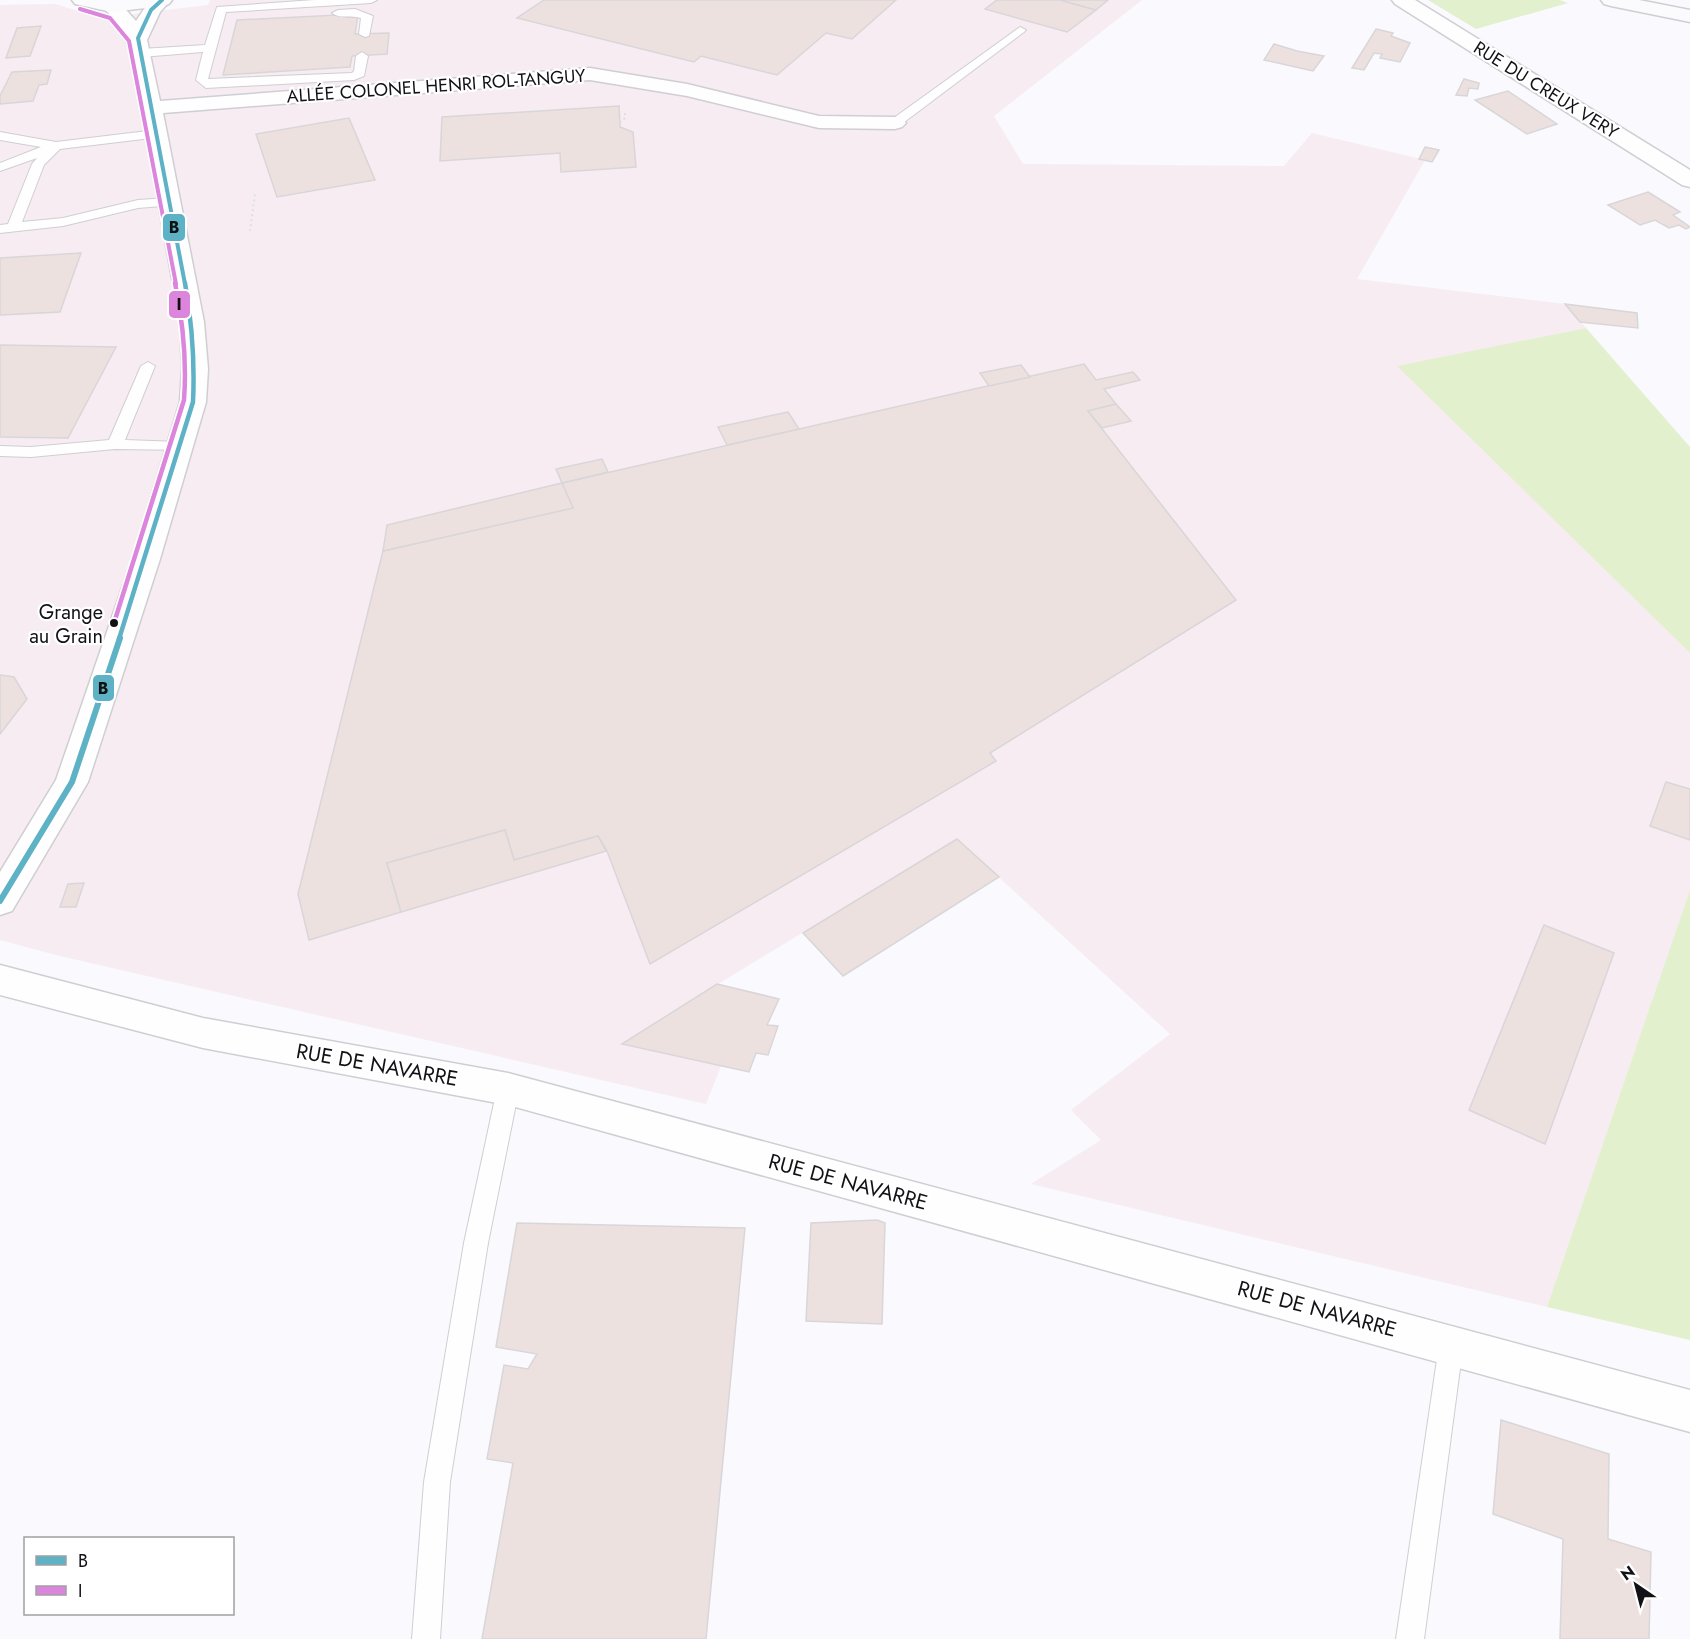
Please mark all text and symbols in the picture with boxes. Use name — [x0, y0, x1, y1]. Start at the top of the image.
street label: RUE DU CREUX VERY — [1469, 35, 1624, 146]
street label: ALLÉE COLONEL HENRI ROL-TANGUY — [286, 63, 587, 109]
line badge: B — [162, 213, 186, 242]
text: B — [169, 216, 179, 239]
line badge: I — [168, 290, 191, 319]
text: I — [176, 293, 182, 316]
place label: Grange au Grain — [29, 598, 103, 651]
marker: Grange au Grain — [108, 617, 120, 629]
line badge: B — [92, 674, 115, 702]
text: B — [98, 677, 108, 700]
street label: RUE DE NAVARRE — [294, 1036, 460, 1094]
street label: RUE DE NAVARRE — [765, 1146, 931, 1218]
street label: RUE DE NAVARRE — [1234, 1273, 1400, 1345]
legend — [24, 1537, 234, 1615]
text: B — [78, 1548, 88, 1574]
north arrow — [1606, 1555, 1666, 1615]
text: N — [1616, 1560, 1639, 1586]
text: I — [78, 1578, 82, 1604]

